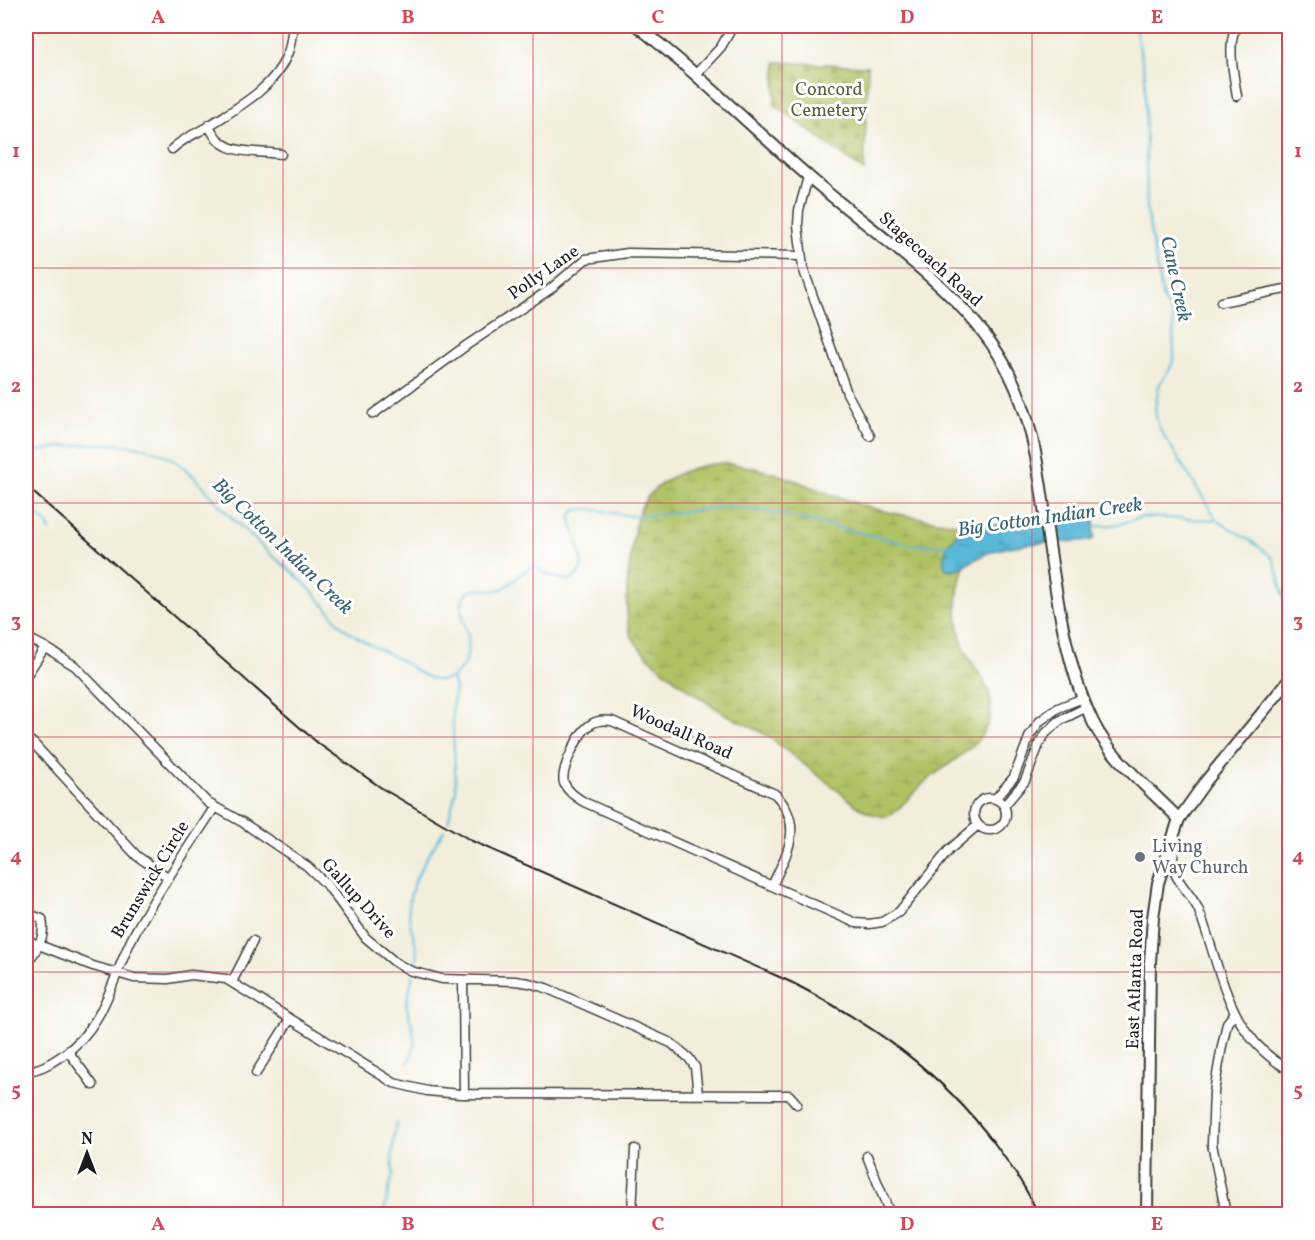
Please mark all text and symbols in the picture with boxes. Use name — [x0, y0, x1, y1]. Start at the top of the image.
text: A — [151, 4, 165, 32]
text: B — [401, 4, 415, 32]
text: C — [652, 4, 665, 32]
text: D — [900, 4, 914, 32]
text: E — [1151, 4, 1163, 32]
park label: Concord Cemetery — [791, 78, 868, 124]
text: 1 — [12, 138, 20, 166]
text: 1 — [1294, 138, 1302, 166]
street label: Stagecoach Road — [873, 207, 987, 313]
water label: Cane Creek — [1152, 234, 1198, 324]
street label: Polly Lane — [503, 239, 585, 307]
text: 2 — [11, 373, 21, 401]
text: 2 — [1293, 373, 1303, 401]
water label: Big Cotton Indian Creek — [205, 472, 359, 622]
water label: Big Cotton Indian Creek — [956, 491, 1144, 545]
text: 3 — [11, 608, 21, 636]
text: 3 — [1293, 608, 1303, 636]
street label: Woodall Road — [626, 699, 736, 767]
street label: Brunswick Circle — [106, 816, 196, 944]
place label: Living Way Church — [1152, 835, 1249, 881]
text: 4 — [10, 843, 22, 871]
text: 4 — [1292, 843, 1304, 871]
marker: Living Way Church — [1133, 850, 1147, 864]
street label: Gallup Drive — [315, 853, 401, 945]
street label: East Atlanta Road — [1121, 908, 1151, 1050]
text: 5 — [11, 1077, 21, 1105]
text: 5 — [1293, 1077, 1303, 1105]
north arrow — [57, 1123, 117, 1183]
text: N — [81, 1129, 93, 1151]
text: A — [151, 1211, 165, 1239]
text: B — [401, 1211, 415, 1239]
text: C — [652, 1211, 665, 1239]
text: D — [900, 1211, 914, 1239]
text: E — [1151, 1211, 1163, 1239]

